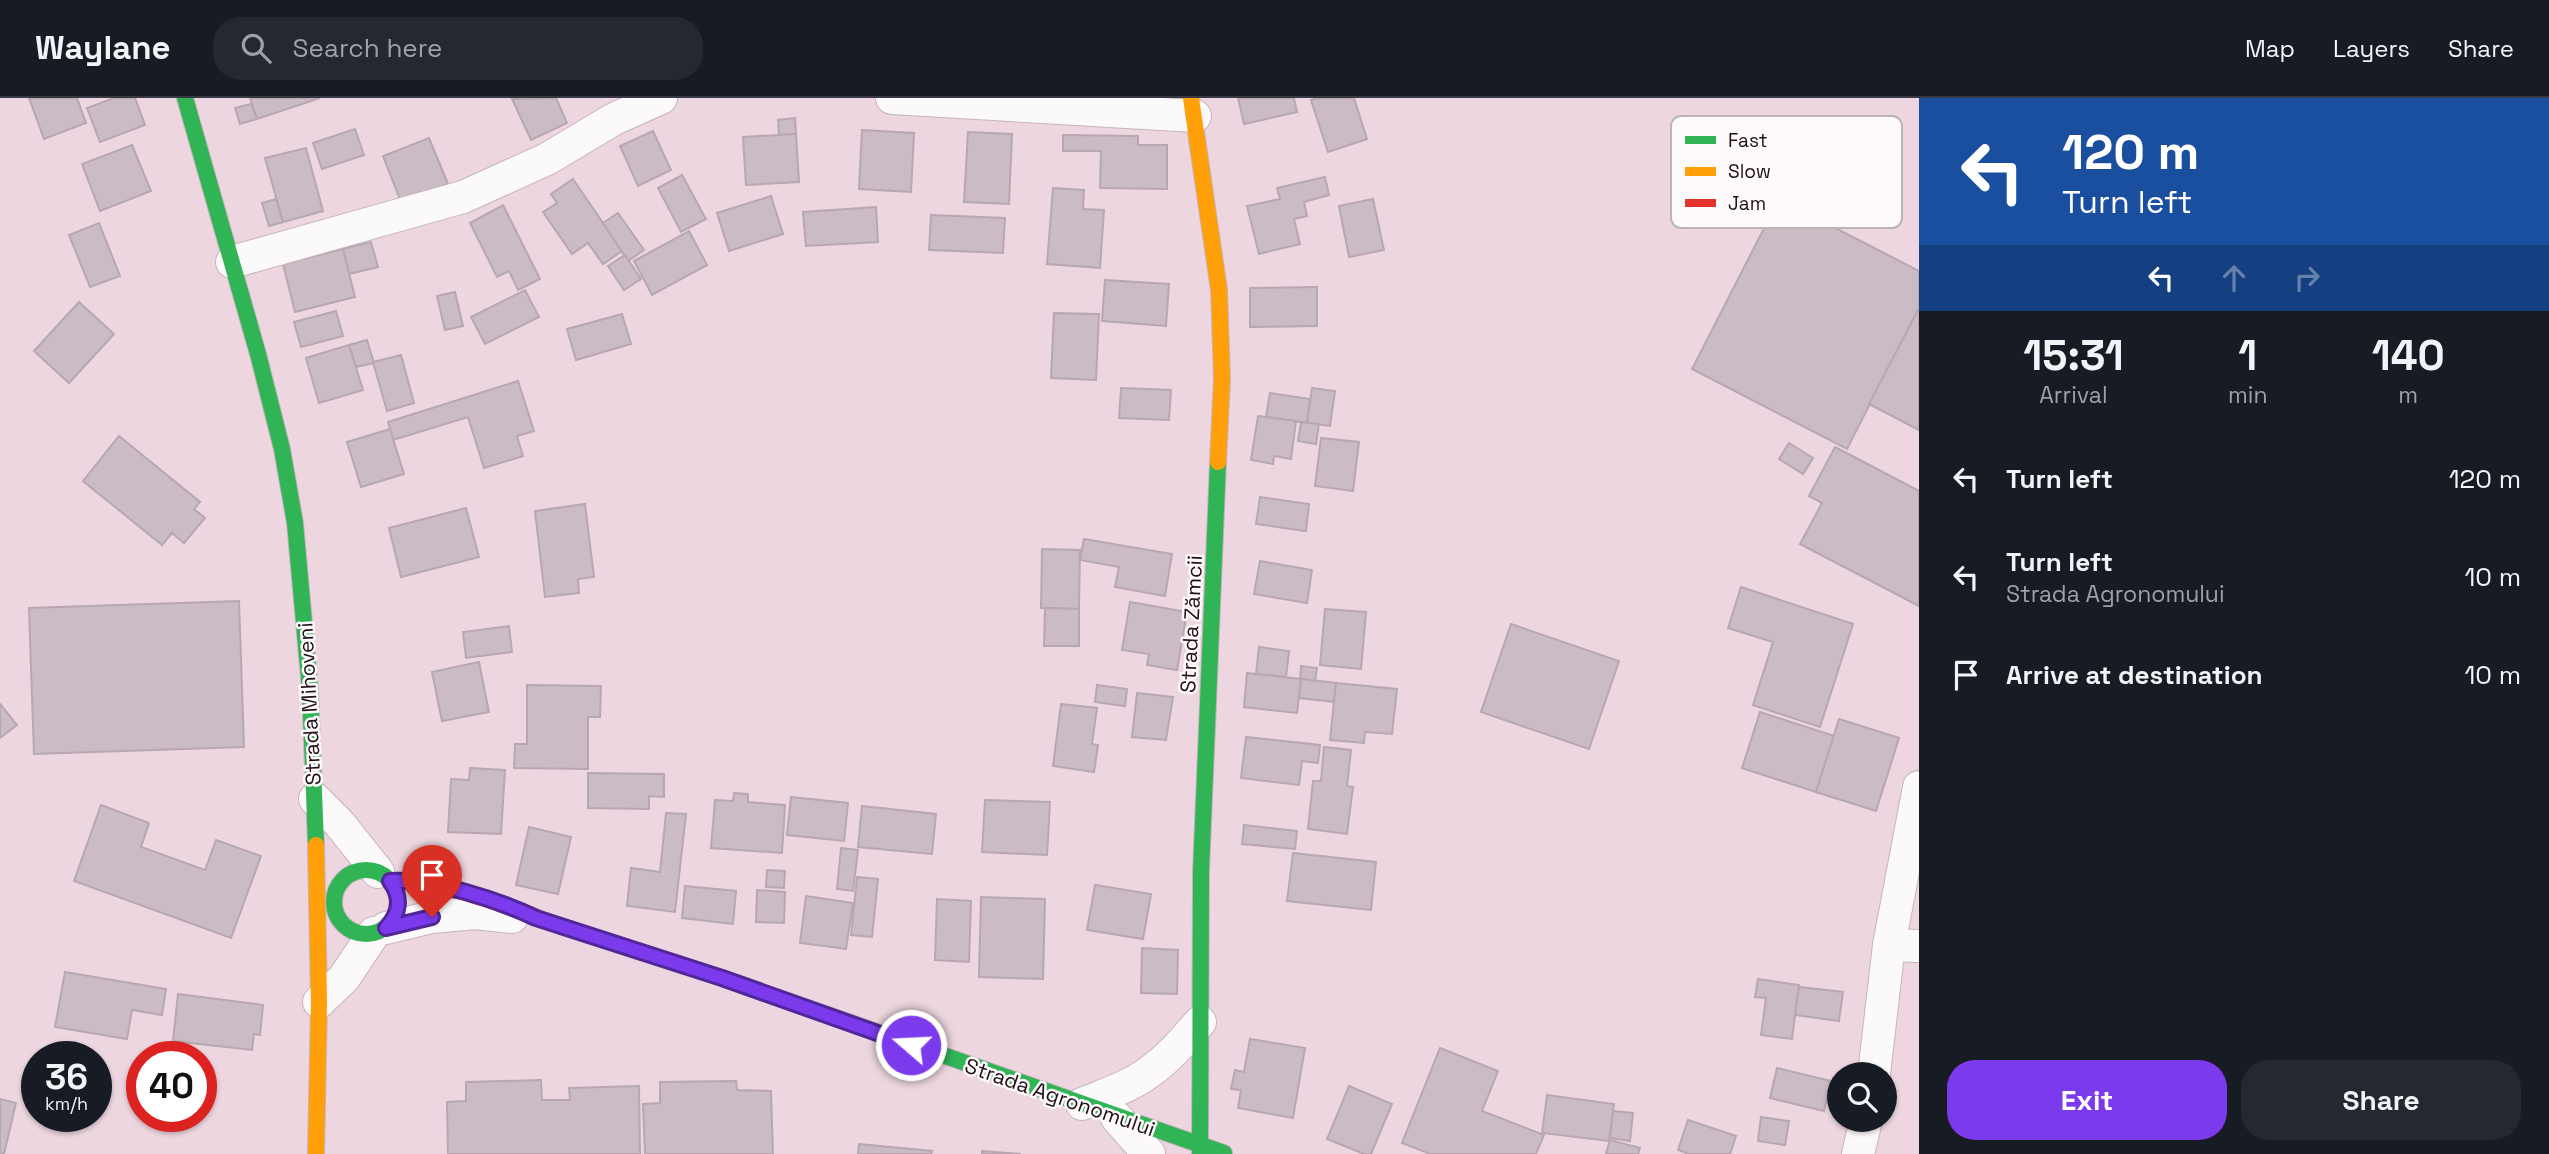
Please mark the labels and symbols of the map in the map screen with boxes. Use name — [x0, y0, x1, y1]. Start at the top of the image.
legend — [1671, 116, 1902, 228]
text: Fast — [1728, 128, 1768, 153]
text: Slow — [1728, 159, 1771, 184]
text: Jam — [1728, 191, 1766, 216]
street label: Strada Zămcii — [1174, 554, 1208, 694]
street label: Strada Mihoveni — [291, 622, 327, 786]
pin — [402, 845, 462, 917]
position arrow — [874, 1008, 948, 1082]
speed limit sign: 40 — [126, 1041, 217, 1132]
street label: Strada Agronomului — [961, 1052, 1159, 1142]

